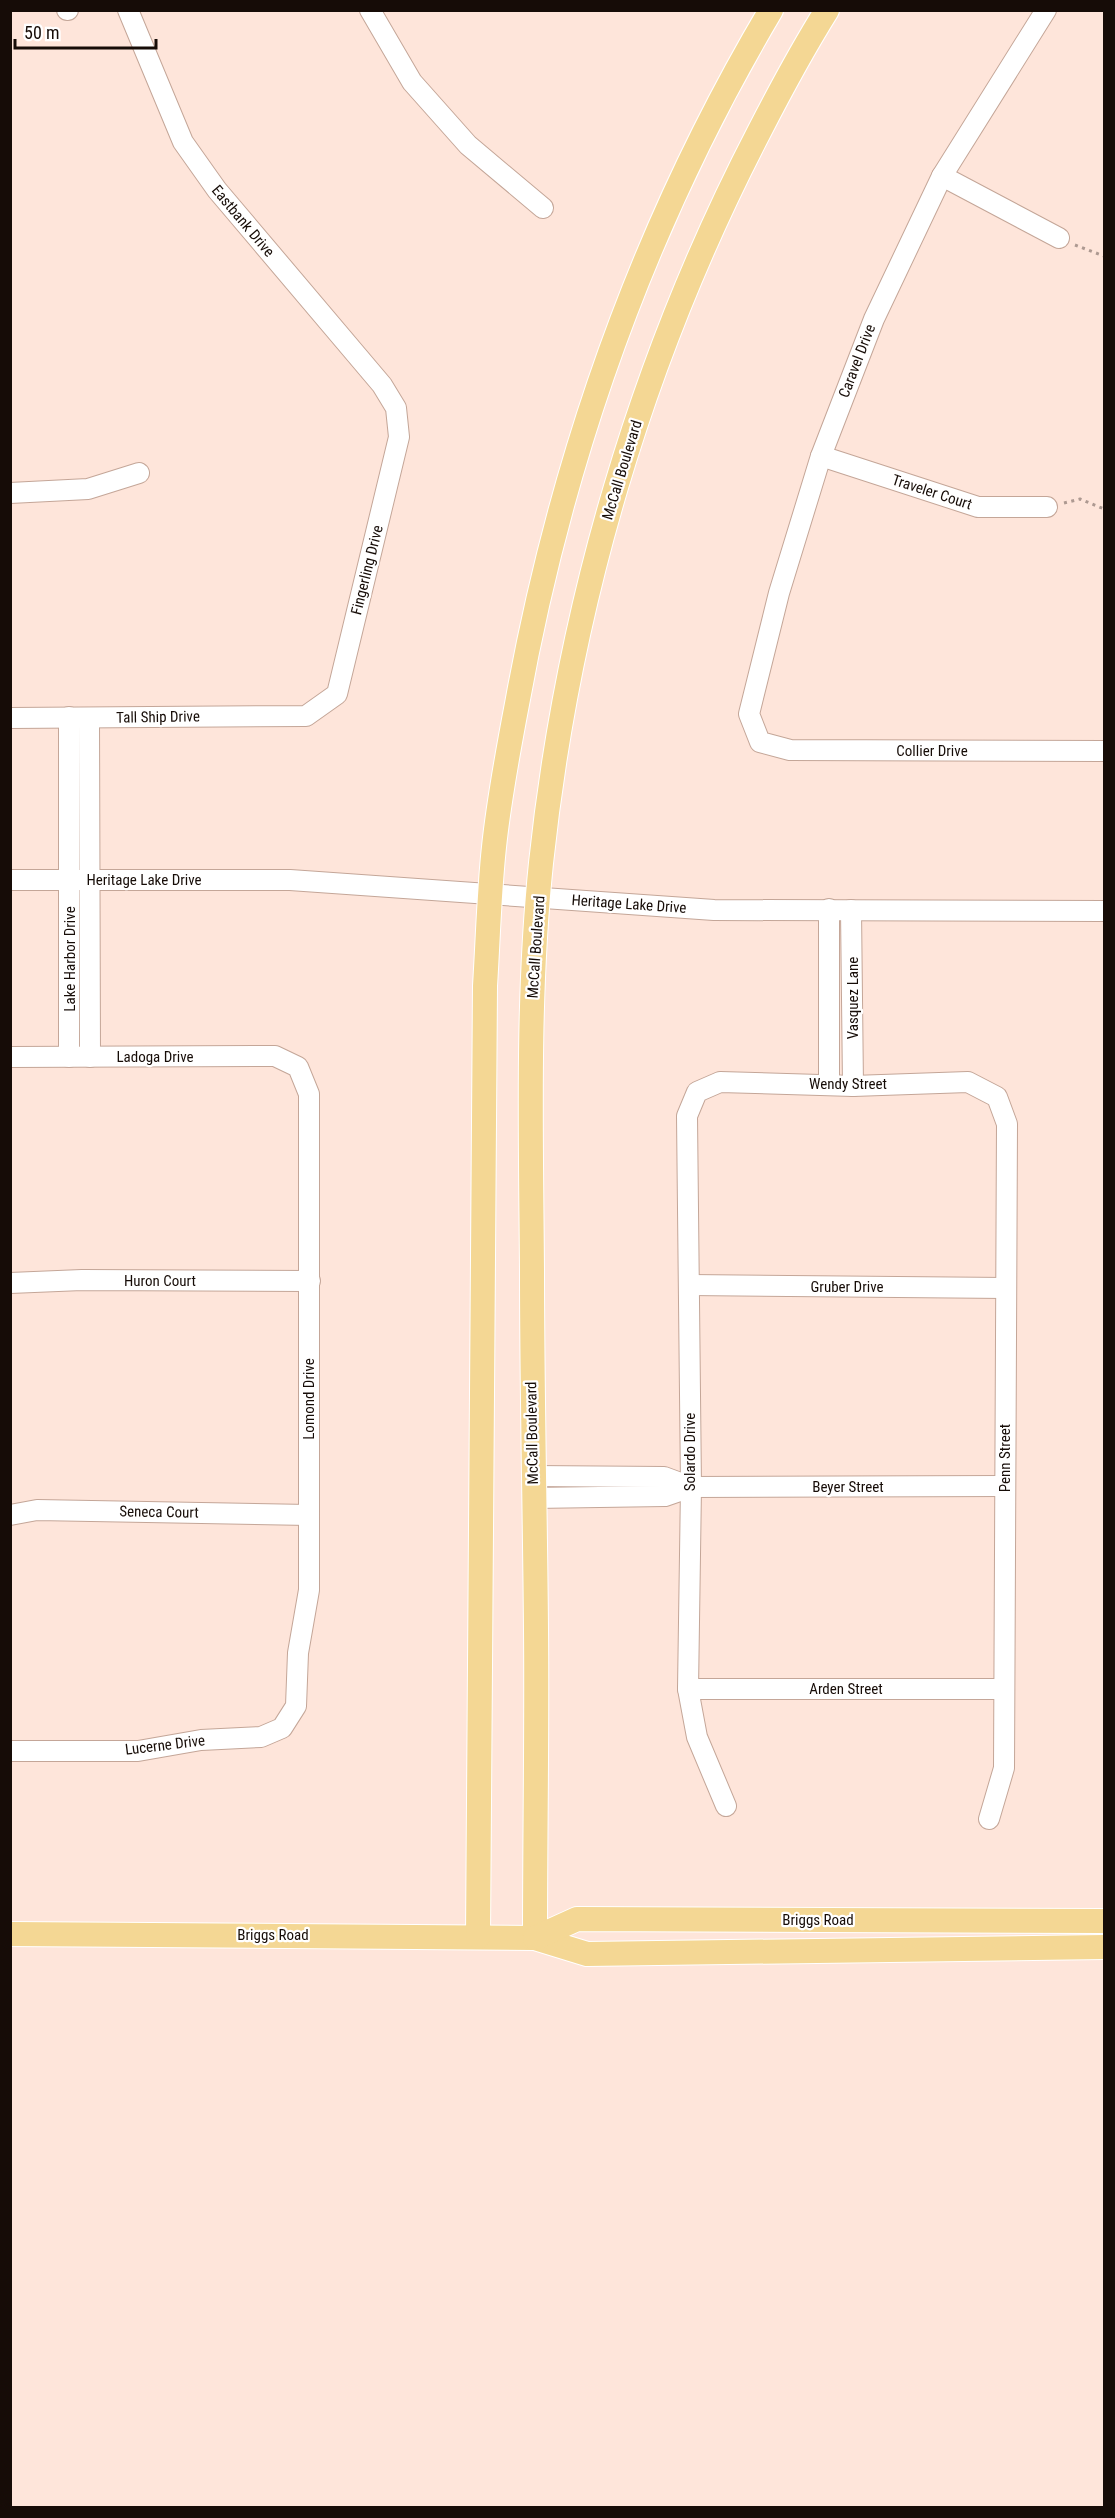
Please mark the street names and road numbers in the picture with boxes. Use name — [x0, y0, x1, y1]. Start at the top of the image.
street label: Eastbank Drive — [208, 182, 278, 260]
street label: Caravel Drive — [835, 322, 879, 400]
street label: McCall Boulevard — [598, 418, 646, 522]
street label: Traveler Court — [890, 471, 974, 513]
street label: Fingerling Drive — [347, 523, 387, 617]
street label: Tall Ship Drive — [116, 707, 200, 727]
street label: Collier Drive — [896, 742, 968, 760]
street label: Heritage Lake Drive — [86, 871, 202, 889]
street label: Heritage Lake Drive — [571, 891, 687, 917]
street label: McCall Boulevard — [523, 895, 549, 999]
street label: Lake Harbor Drive — [61, 906, 79, 1012]
street label: Vasquez Lane — [844, 957, 862, 1039]
street label: Ladoga Drive — [116, 1048, 194, 1066]
street label: Wendy Street — [809, 1075, 887, 1093]
street label: Huron Court — [124, 1272, 196, 1290]
street label: Gruber Drive — [810, 1278, 884, 1296]
street label: Lomond Drive — [300, 1358, 318, 1440]
street label: McCall Boulevard — [522, 1381, 542, 1485]
street label: Solardo Drive — [681, 1413, 699, 1491]
street label: Penn Street — [996, 1424, 1014, 1492]
street label: Beyer Street — [812, 1478, 884, 1496]
street label: Seneca Court — [119, 1502, 199, 1522]
street label: Arden Street — [809, 1680, 883, 1698]
street label: Lucerne Drive — [124, 1731, 206, 1759]
street label: Briggs Road — [782, 1911, 854, 1929]
street label: Briggs Road — [237, 1926, 309, 1944]

